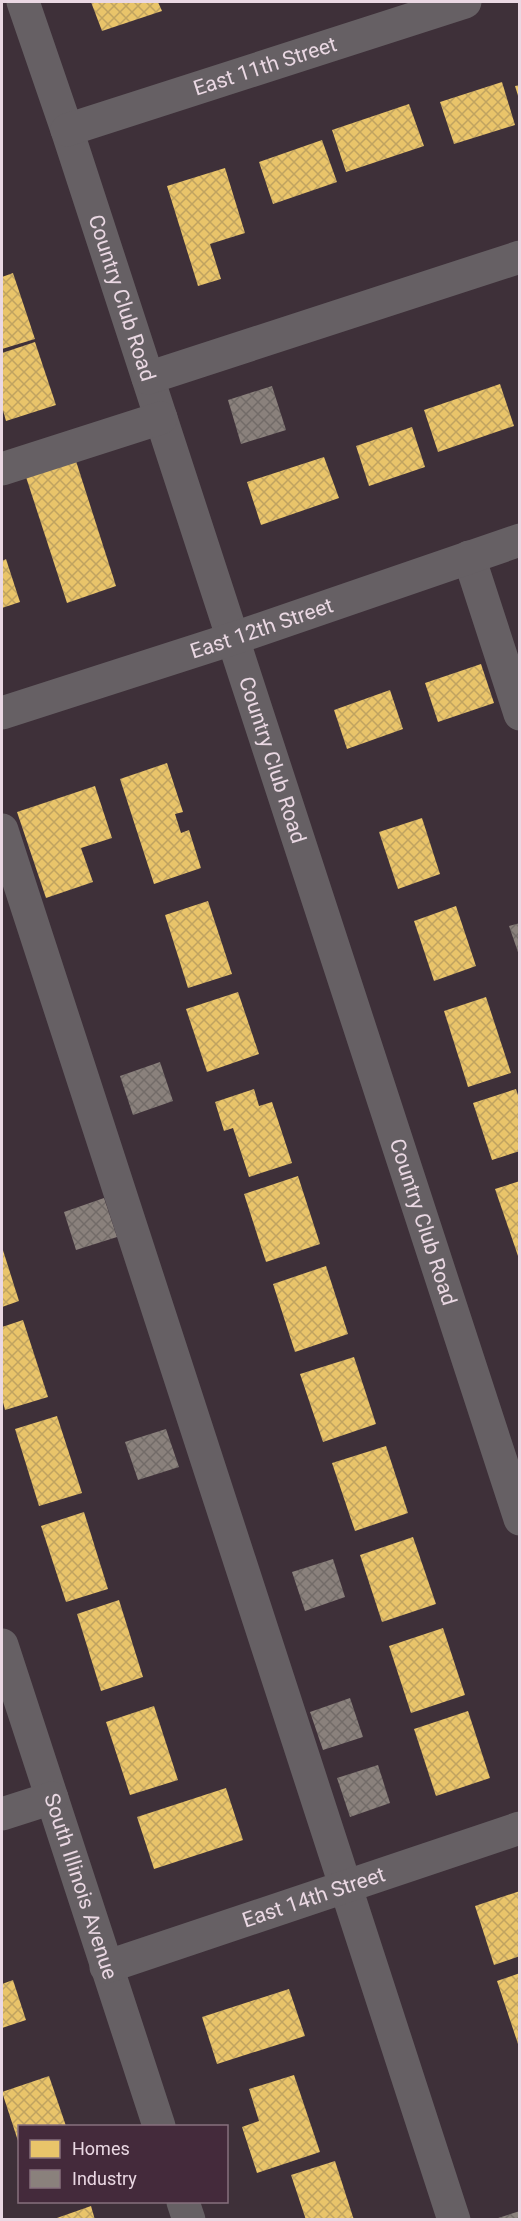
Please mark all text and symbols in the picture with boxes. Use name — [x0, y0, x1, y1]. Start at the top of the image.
street label: East 11th Street — [190, 32, 340, 101]
street label: Country Club Road — [83, 212, 160, 384]
street label: East 12th Street — [187, 593, 336, 664]
street label: Country Club Road — [234, 674, 311, 846]
street label: Country Club Road — [385, 1136, 462, 1308]
street label: South Illinois Avenue — [39, 1790, 122, 1983]
street label: East 14th Street — [239, 1862, 388, 1932]
legend — [18, 2125, 228, 2203]
text: Homes — [72, 2138, 130, 2159]
text: Industry — [72, 2168, 137, 2189]

